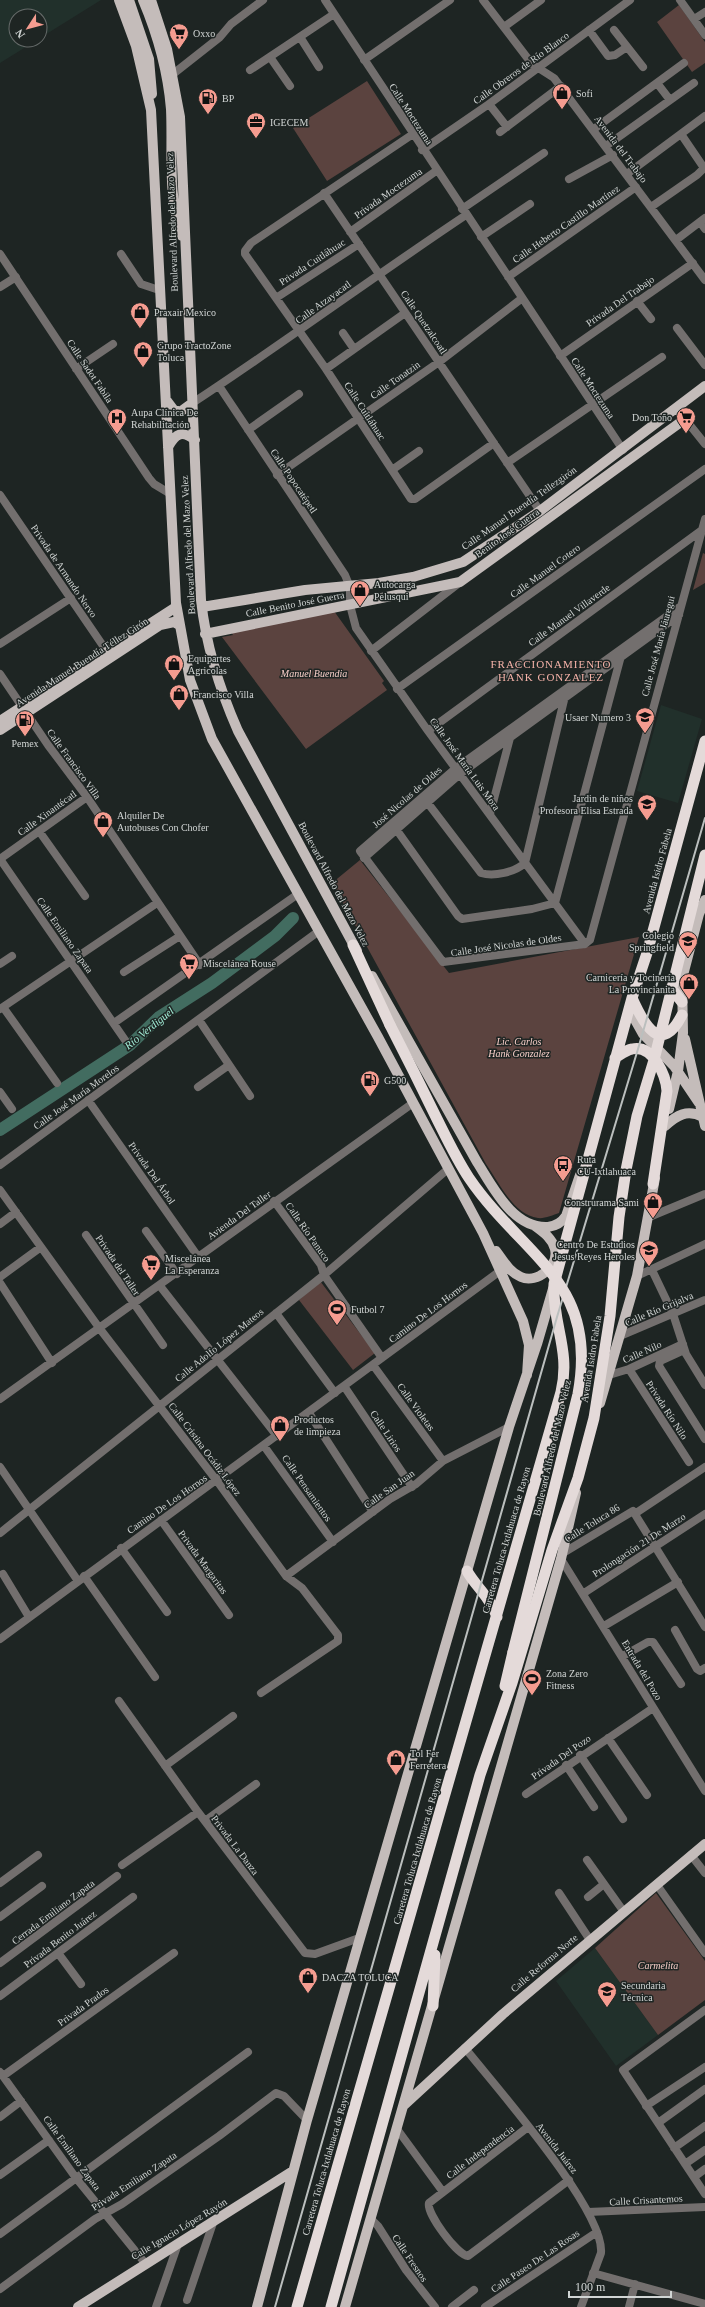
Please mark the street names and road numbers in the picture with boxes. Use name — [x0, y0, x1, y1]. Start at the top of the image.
street label: Calle Obreros de Río Blanco — [471, 30, 571, 106]
street label: Calle Moctezuma — [387, 81, 435, 147]
street label: Avenida del Trabajo — [592, 113, 650, 185]
street label: Boulevard Alfredo del Mazo Velez — [164, 152, 180, 292]
street label: Privada Moctezuma — [352, 165, 424, 221]
street label: Calle Heberto Castillo Martínez — [510, 182, 622, 265]
street label: Privada Cuitláhuac — [277, 236, 347, 287]
street label: Privada Del Trabajo — [584, 273, 656, 329]
street label: Calle Atzayacatl — [293, 278, 353, 326]
street label: Calle Quetzalcoatl — [399, 288, 449, 356]
street label: Calle Sadot Fabila — [65, 337, 116, 405]
street label: Calle Moctezuma — [569, 355, 617, 421]
street label: Calle Tonatzin — [368, 359, 422, 401]
street label: Calle Cuitláhuac — [342, 380, 388, 443]
street label: Calle Popocatépetl — [268, 447, 320, 515]
street label: Calle Manuel Buendía Tellezgirón — [459, 464, 579, 552]
street label: Boulevard Alfredo del Mazo Velez — [179, 475, 197, 615]
street label: Benito José Guerra — [473, 506, 542, 560]
street label: Privada de Armando Nervo — [29, 522, 99, 620]
street label: Calle Manuel Cotero — [508, 542, 582, 600]
street label: Calle Manuel Villaverde — [526, 581, 612, 648]
street label: Calle Benito José Guerra — [245, 589, 346, 619]
street label: Calle José María Jáuregui — [639, 594, 677, 697]
street label: Avenida Manuel Buendía Téllez Girón — [14, 615, 150, 709]
street label: Calle José María Luis Mora — [428, 716, 503, 813]
street label: Calle Francisco Villa — [45, 727, 104, 802]
street label: José Nicolas de Oldes — [370, 764, 444, 830]
street label: Calle Xinantécatl — [16, 788, 79, 838]
street label: Boulevard Alfredo del Mazo Velez — [296, 820, 372, 949]
street label: Avenida Isidro Fabela — [640, 826, 674, 915]
street label: Calle Emiliano Zapata — [35, 895, 96, 975]
street label: Calle José Nicolas de Oldes — [450, 932, 562, 958]
street label: Calle José María Morelos — [31, 1062, 121, 1132]
street label: Privada Del Árbol — [126, 1140, 178, 1206]
street label: Avienda Del Taller — [205, 1188, 273, 1242]
street label: Calle Río Panuco — [283, 1200, 333, 1264]
street label: Privada del Taller — [94, 1233, 143, 1298]
street label: Camino De Los Hornos — [387, 1279, 469, 1345]
street label: Calle Río Grijalva — [623, 1289, 695, 1328]
street label: Calle Adolfo López Mateos — [172, 1306, 266, 1384]
street label: Avenida Isidro Fabela — [579, 1314, 603, 1403]
street label: Calle Nilo — [621, 1339, 663, 1365]
street label: Boulevard Alfredo del Mazo Velez — [531, 1378, 573, 1517]
street label: Privada Río Nilo — [644, 1379, 690, 1441]
street label: Calle Violetas — [395, 1381, 437, 1433]
street label: Calle Cristina Ocádiz López — [166, 1400, 244, 1498]
street label: Calle Lirios — [368, 1408, 404, 1454]
street label: Calle Pensamientos — [280, 1453, 334, 1523]
street label: Carretera Toluca-Ixtlahuaca de Rayon — [480, 1465, 532, 1615]
street label: Calle San Juan — [362, 1467, 416, 1511]
street label: Camino De Los Hornos — [125, 1472, 209, 1536]
street label: Calle Toluca 86 — [562, 1502, 622, 1544]
street label: Prolongación 21 De Marzo — [590, 1511, 688, 1579]
street label: Privada Margaritas — [176, 1528, 230, 1596]
street label: Entrada del Pozo — [620, 1638, 664, 1702]
street label: Privada Del Pozo — [529, 1732, 593, 1782]
street label: Carretera Toluca-Ixtlahuaca de Rayon — [391, 1776, 443, 1926]
street label: Privada La Danza — [209, 1813, 261, 1877]
street label: Cerrada Emiliano Zapata — [10, 1877, 97, 1947]
street label: Privada Benito Juárez — [22, 1908, 99, 1970]
street label: Calle Reforma Norte — [508, 1931, 580, 1994]
street label: Privada Prados — [55, 1984, 111, 2028]
street label: Carretera Toluca-Ixtlahuaca de Rayon — [300, 2087, 352, 2237]
street label: Calle Emiliano Zapata — [41, 2113, 103, 2193]
street label: Avenida Juárez — [534, 2121, 581, 2176]
street label: Calle Independencia — [444, 2123, 516, 2181]
street label: Privada Emiliano Zapata — [89, 2149, 179, 2213]
street label: Calle Crisantemos — [609, 2193, 683, 2207]
street label: Calle Ignacio López Rayón — [129, 2196, 229, 2262]
street label: Calle Paseo De Las Rosas — [489, 2227, 581, 2295]
street label: Calle Fresnos — [390, 2232, 430, 2284]

